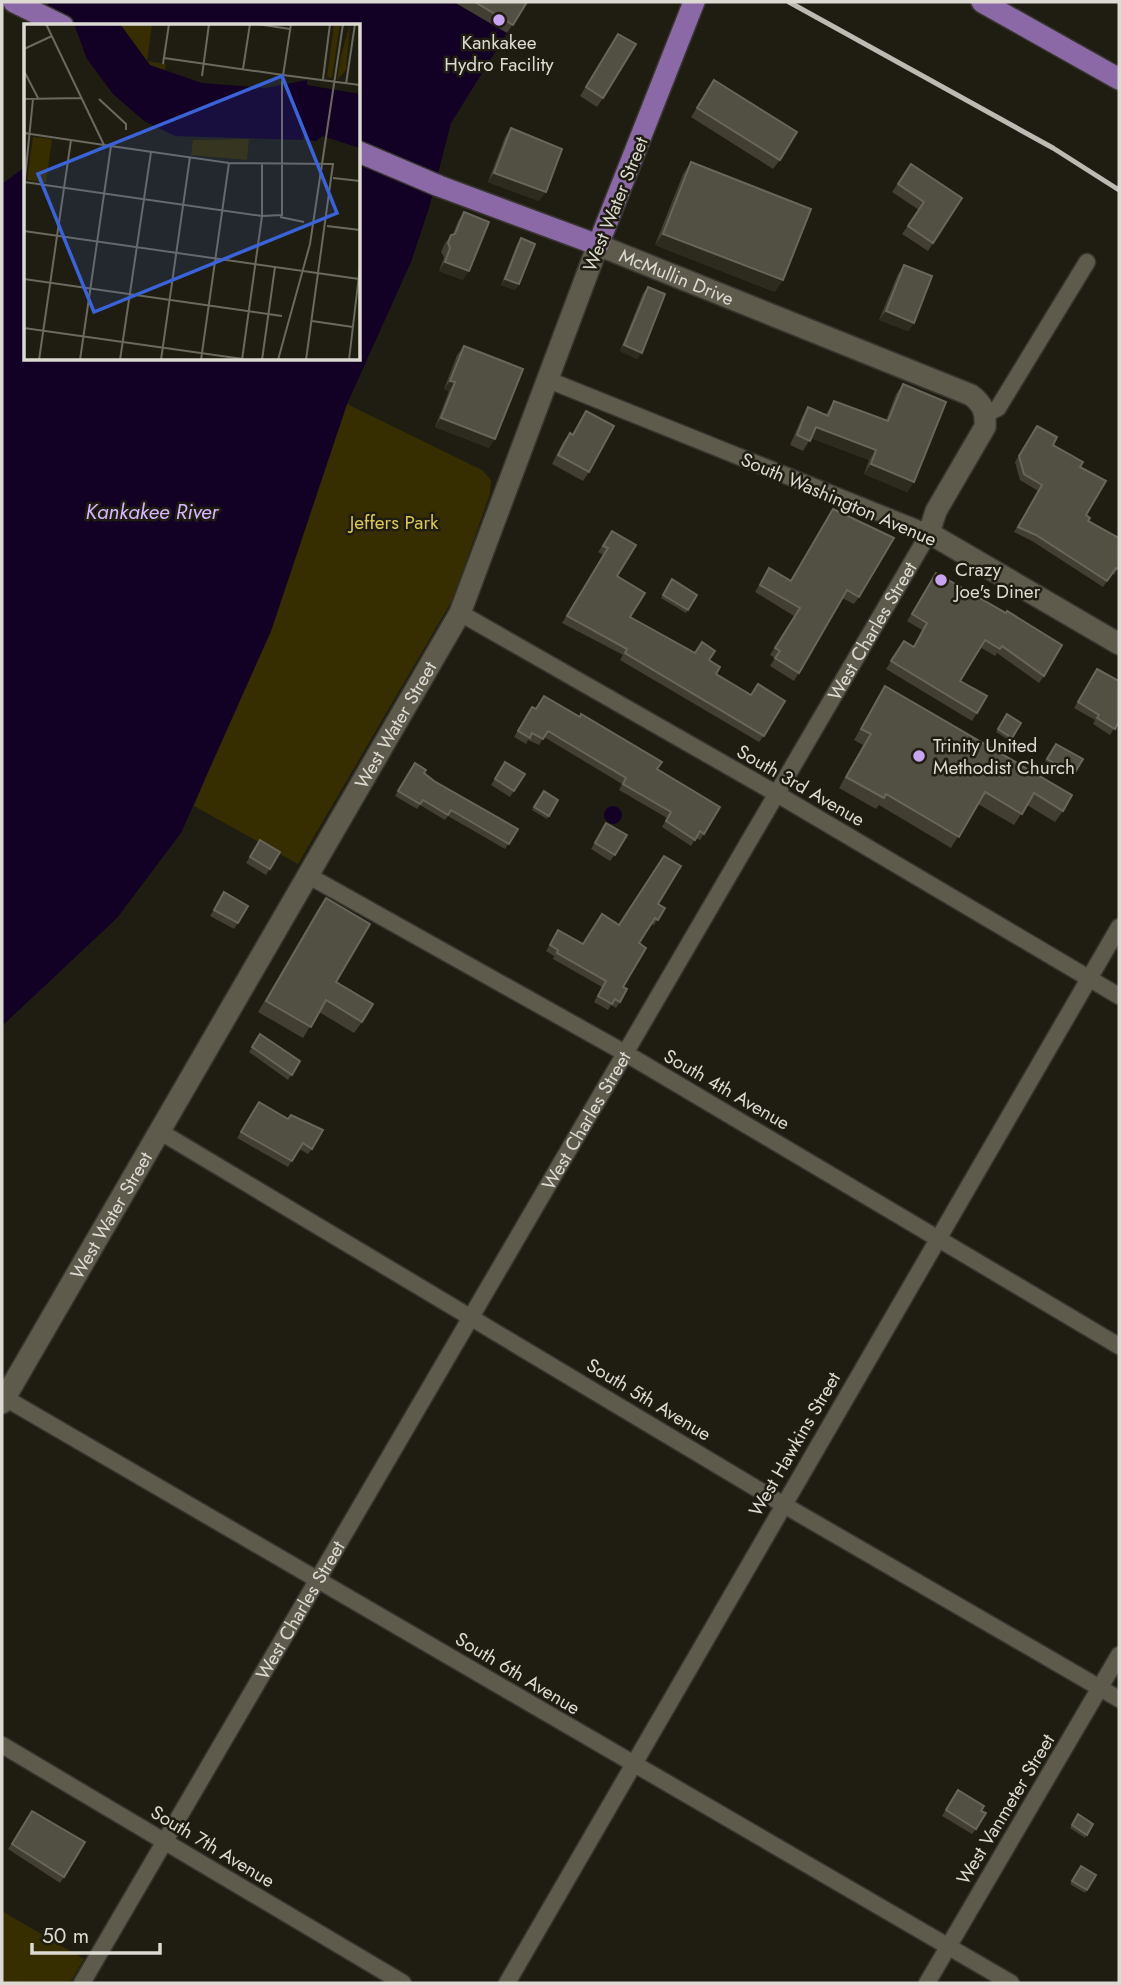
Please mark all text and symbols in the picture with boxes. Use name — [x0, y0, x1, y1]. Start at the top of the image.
marker: Kankakee Hydro Facility — [491, 12, 507, 28]
inset map — [24, 24, 360, 360]
place label: Kankakee Hydro Facility — [444, 29, 554, 78]
street label: West Water Street — [576, 132, 655, 276]
street label: McMullin Drive — [615, 242, 738, 312]
street label: South Washington Avenue — [737, 446, 941, 553]
water label: Kankakee River — [85, 497, 220, 527]
park label: Jeffers Park — [347, 509, 439, 536]
street label: West Charles Street — [821, 556, 924, 705]
place label: Crazy Joe's Diner — [952, 556, 1041, 605]
marker: Crazy Joe's Diner — [933, 572, 949, 588]
street label: West Water Street — [348, 656, 443, 794]
place label: Trinity United Methodist Church — [933, 732, 1075, 781]
street label: South 3rd Avenue — [732, 738, 870, 833]
marker: Trinity United Methodist Church — [911, 748, 927, 764]
street label: South 4th Avenue — [659, 1042, 795, 1137]
street label: West Charles Street — [535, 1046, 638, 1195]
street label: West Water Street — [64, 1146, 159, 1284]
street label: South 5th Avenue — [581, 1352, 716, 1447]
street label: West Hawkins Street — [742, 1367, 847, 1521]
street label: West Charles Street — [249, 1535, 352, 1685]
street label: South 6th Avenue — [450, 1625, 585, 1722]
street label: West Vanmeter Street — [950, 1729, 1061, 1890]
street label: South 7th Avenue — [146, 1799, 280, 1894]
scale bar — [32, 1912, 159, 1956]
text: 50 m — [42, 1921, 89, 1951]

